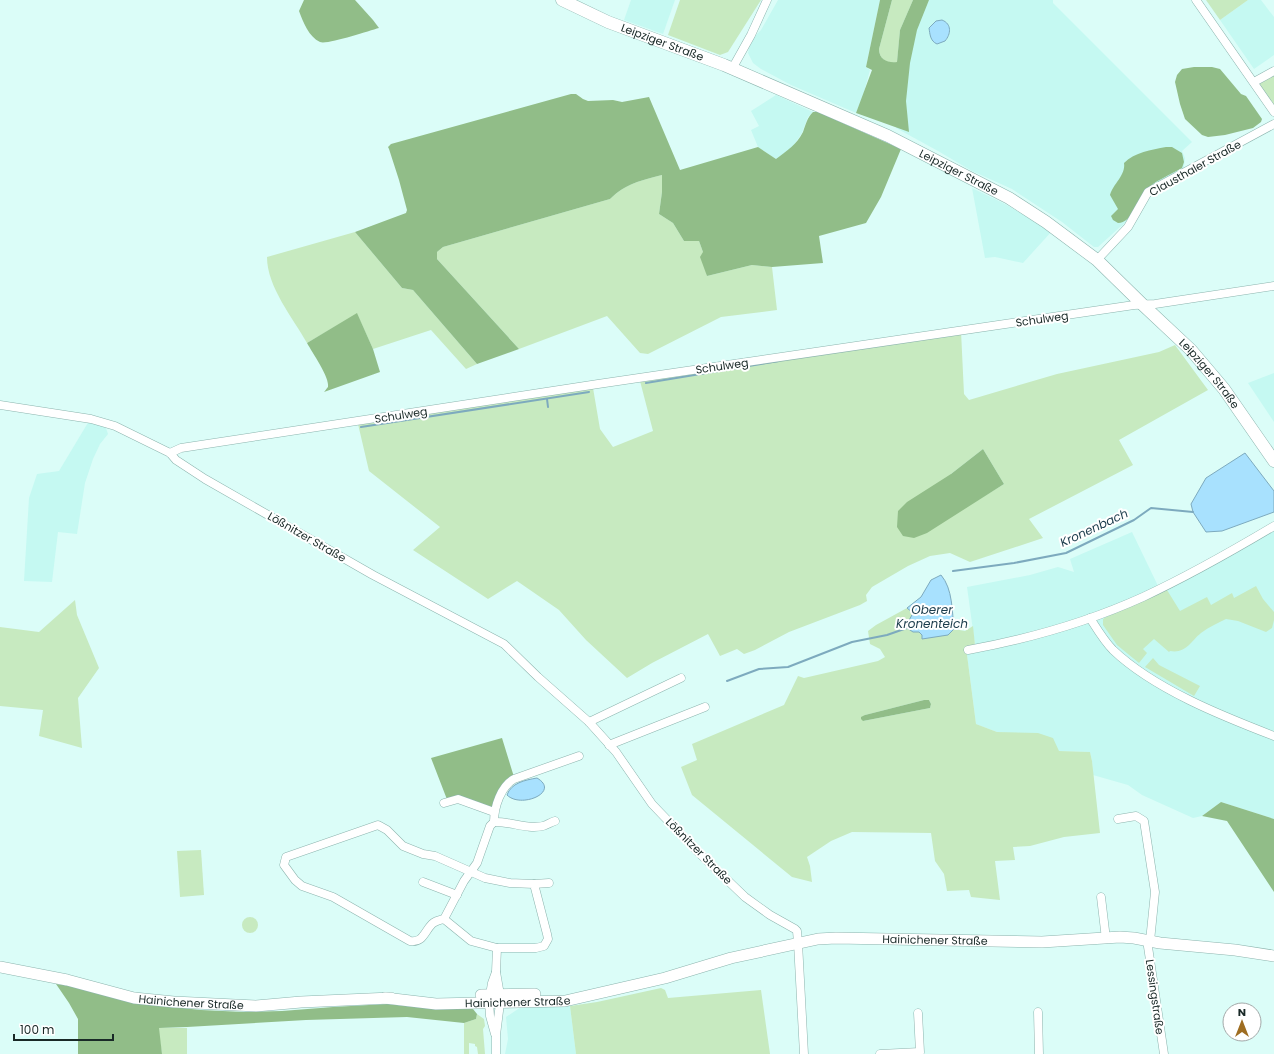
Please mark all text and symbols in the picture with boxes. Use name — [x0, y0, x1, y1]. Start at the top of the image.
street label: Leipziger Straße — [619, 20, 706, 65]
street label: Clausthaler Straße — [1146, 136, 1244, 200]
street label: Leipziger Straße — [916, 145, 1001, 199]
street label: Schulweg — [1015, 307, 1069, 331]
street label: Leipziger Straße — [1175, 335, 1243, 412]
street label: Schulweg — [695, 354, 749, 378]
street label: Schulweg — [373, 403, 429, 427]
water label: Kronenbach — [1057, 504, 1131, 551]
street label: Lößnitzer Straße — [265, 508, 349, 566]
water label: Oberer Kronenteich — [896, 601, 968, 632]
street label: Lößnitzer Straße — [662, 814, 736, 888]
street label: Hainichener Straße — [882, 931, 988, 949]
street label: Lessingstraße — [1142, 958, 1168, 1036]
street label: Hainichener Straße — [138, 991, 244, 1013]
street label: Hainichener Straße — [465, 992, 572, 1011]
north arrow — [1222, 1002, 1262, 1042]
text: N — [1238, 1004, 1246, 1020]
scale bar — [14, 1016, 113, 1042]
text: 100 m — [20, 1021, 54, 1038]

